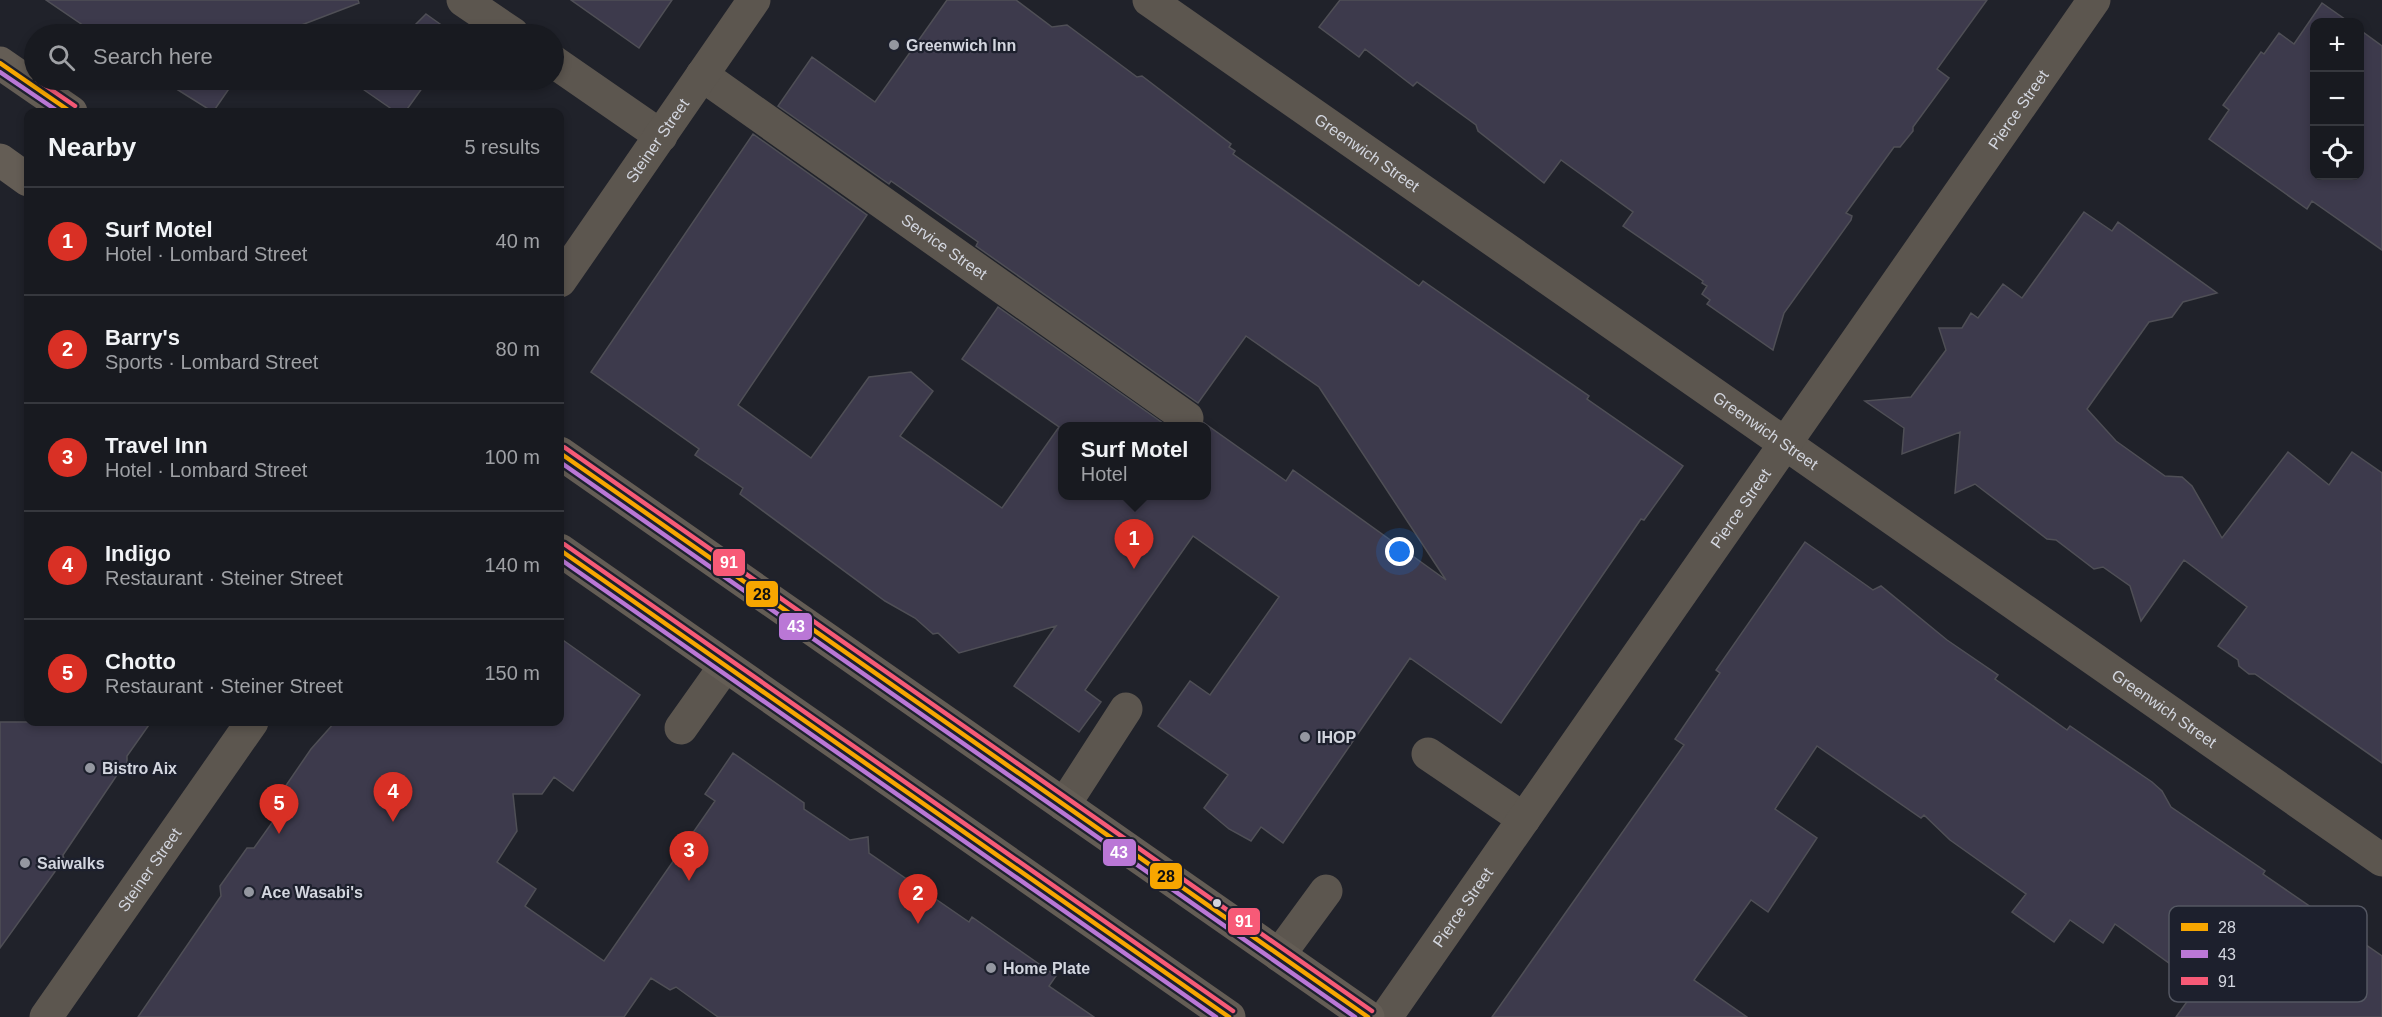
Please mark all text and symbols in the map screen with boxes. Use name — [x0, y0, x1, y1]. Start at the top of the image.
map controls — [2310, 18, 2364, 180]
button: + — [2310, 18, 2364, 72]
search box — [24, 24, 564, 90]
place label: Greenwich Inn — [906, 37, 1016, 54]
marker: Greenwich Inn — [887, 38, 901, 52]
icon: search — [45, 41, 78, 74]
text: Search here — [93, 44, 213, 69]
street label: Pierce Street — [1985, 66, 2052, 152]
button: − — [2310, 72, 2364, 126]
street label: Steiner Street — [623, 95, 693, 186]
street label: Greenwich Street — [1311, 110, 1423, 195]
button: locate — [2310, 126, 2364, 180]
text: Nearby — [48, 132, 136, 162]
text: 5 results — [464, 136, 540, 158]
street label: Service Street — [898, 211, 991, 283]
text: Surf Motel — [105, 217, 213, 242]
text: 1 — [62, 230, 73, 252]
text: 40 m — [496, 230, 540, 252]
text: Hotel · Lombard Street — [105, 243, 307, 265]
text: Barry's — [105, 325, 180, 350]
text: 2 — [62, 338, 73, 360]
text: 80 m — [496, 338, 540, 360]
text: Sports · Lombard Street — [105, 351, 318, 373]
street label: Greenwich Street — [1710, 388, 1822, 473]
popup — [1058, 422, 1211, 500]
text: Travel Inn — [105, 433, 208, 458]
text: Surf Motel — [1081, 437, 1188, 462]
text: 3 — [62, 446, 73, 468]
text: 100 m — [484, 446, 540, 468]
text: Hotel · Lombard Street — [105, 459, 307, 481]
text: Hotel — [1081, 463, 1127, 485]
street label: Pierce Street — [1707, 465, 1774, 551]
pin: 1 — [1114, 520, 1154, 569]
your location — [1385, 537, 1414, 566]
text: Indigo — [105, 541, 171, 566]
line badge: 91 — [712, 548, 746, 577]
text: 4 — [62, 554, 73, 576]
text: 140 m — [484, 554, 540, 576]
text: 91 — [720, 554, 738, 571]
text: Restaurant · Steiner Street — [105, 567, 343, 589]
line badge: 28 — [745, 580, 779, 608]
text: 28 — [753, 586, 771, 603]
line badge: 43 — [778, 612, 813, 641]
text: 43 — [787, 618, 805, 635]
text: Chotto — [105, 649, 176, 674]
text: 5 — [62, 662, 73, 684]
text: 150 m — [484, 662, 540, 684]
street label: Greenwich Street — [2109, 666, 2220, 751]
text: Restaurant · Steiner Street — [105, 675, 343, 697]
place label: IHOP — [1317, 729, 1356, 746]
marker: IHOP — [1298, 730, 1312, 744]
place label: Bistro Aix — [102, 760, 177, 777]
marker: Bistro Aix — [83, 761, 97, 775]
pin: 4 — [374, 772, 412, 822]
pin: 5 — [260, 784, 298, 834]
street label: Steiner Street — [114, 824, 185, 915]
pin: 3 — [670, 832, 708, 881]
line badge: 43 — [1102, 838, 1137, 867]
text: 43 — [1110, 844, 1128, 861]
place label: Saiwalks — [37, 855, 105, 872]
marker: Saiwalks — [18, 856, 32, 870]
line badge: 28 — [1149, 862, 1183, 890]
street label: Pierce Street — [1430, 864, 1497, 950]
text: 28 — [1157, 868, 1175, 885]
pin: 2 — [898, 874, 938, 924]
place label: Ace Wasabi's — [261, 884, 363, 901]
marker: Ace Wasabi's — [242, 885, 256, 899]
unlabelled marker — [1211, 897, 1223, 909]
legend — [2169, 906, 2367, 1002]
line badge: 91 — [1227, 907, 1261, 936]
text: 91 — [1235, 913, 1253, 930]
text: 28 — [2218, 919, 2236, 936]
text: 43 — [2218, 946, 2236, 963]
place label: Home Plate — [1003, 960, 1090, 977]
marker: Home Plate — [984, 961, 998, 975]
text: 91 — [2218, 973, 2236, 990]

